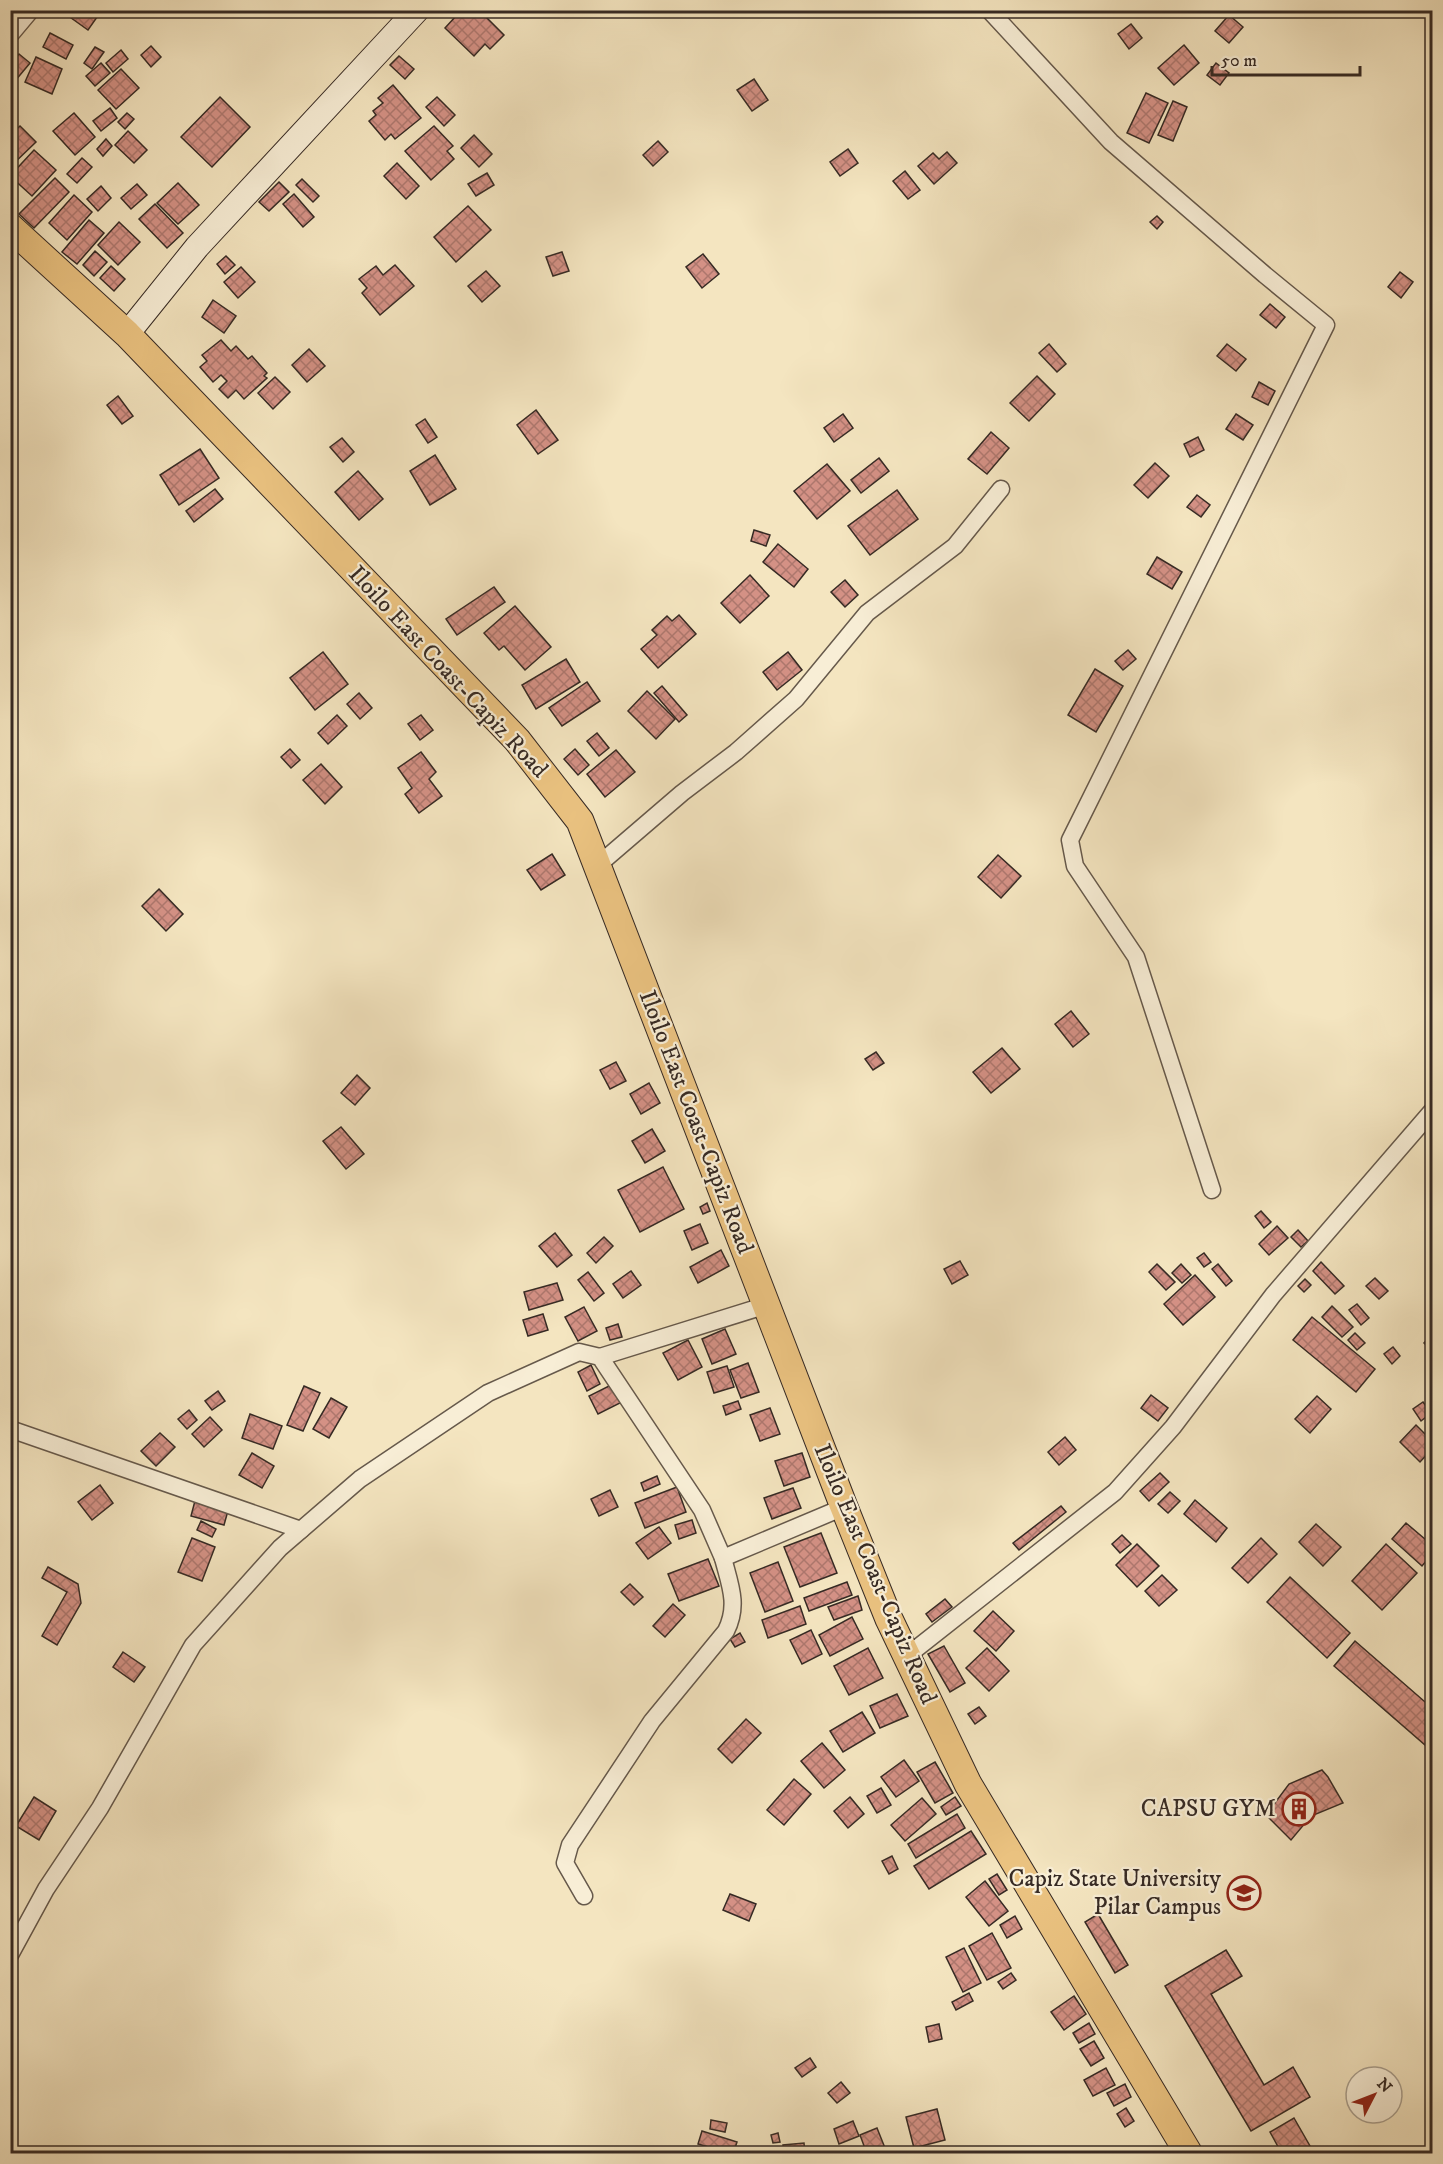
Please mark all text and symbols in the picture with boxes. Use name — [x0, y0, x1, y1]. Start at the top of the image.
scale bar — [1212, 39, 1360, 77]
text: 50 m — [1221, 50, 1257, 72]
street label: Iloilo East Coast-Capiz Road — [342, 559, 554, 785]
street label: Iloilo East Coast-Capiz Road — [632, 986, 760, 1258]
street label: Iloilo East Coast-Capiz Road — [807, 1439, 943, 1709]
building icon: CAPSU GYM — [1281, 1791, 1317, 1827]
place label: CAPSU GYM — [1141, 1794, 1276, 1824]
place label: Capiz State University Pilar Campus — [1009, 1864, 1222, 1922]
school or university icon: Capiz State University Pilar Campus — [1226, 1875, 1262, 1911]
north arrow — [1344, 2065, 1404, 2125]
text: N — [1373, 2074, 1396, 2097]

